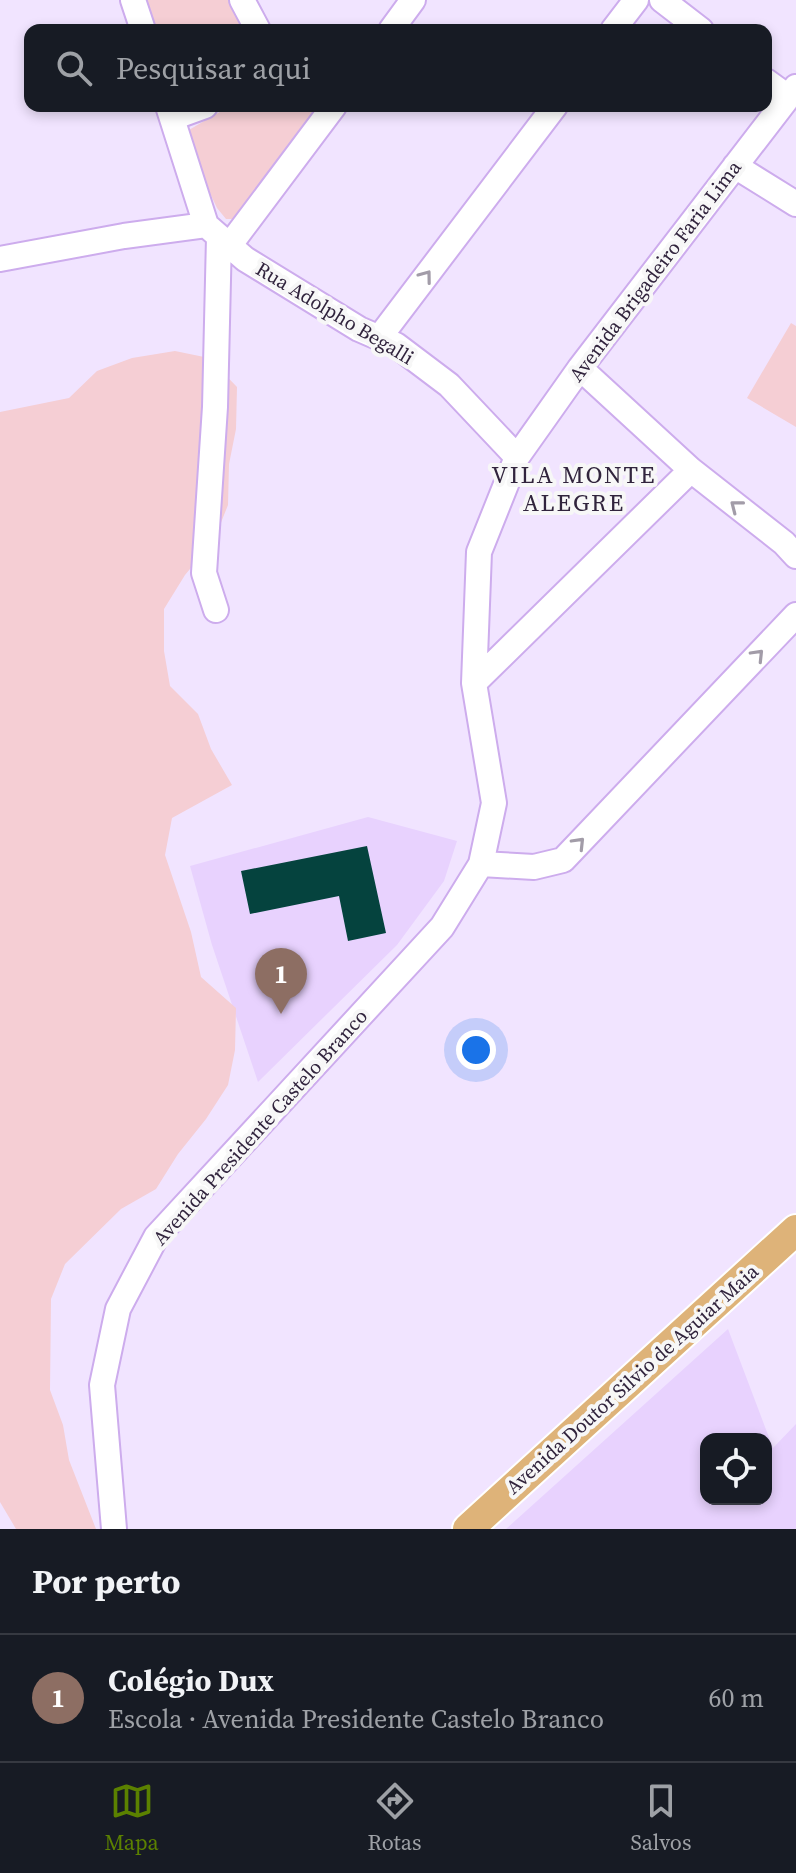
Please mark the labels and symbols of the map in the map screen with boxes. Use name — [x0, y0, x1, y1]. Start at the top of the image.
street label: Avenida Brigadeiro Faria Lima — [562, 154, 748, 388]
street label: Rua Adolpho Begalli — [251, 255, 419, 371]
one-way arrow — [416, 270, 430, 284]
district label: VILA MONTE ALEGRE — [491, 458, 657, 519]
one-way arrow — [731, 501, 745, 516]
one-way arrow — [748, 650, 763, 664]
one-way arrow — [569, 838, 584, 852]
pin: 1 — [255, 948, 307, 1014]
street label: Avenida Presidente Castelo Branco — [146, 1003, 374, 1251]
your location — [456, 1030, 496, 1070]
street label: Avenida Doutor Silvio de Aguiar Maia — [499, 1257, 765, 1500]

